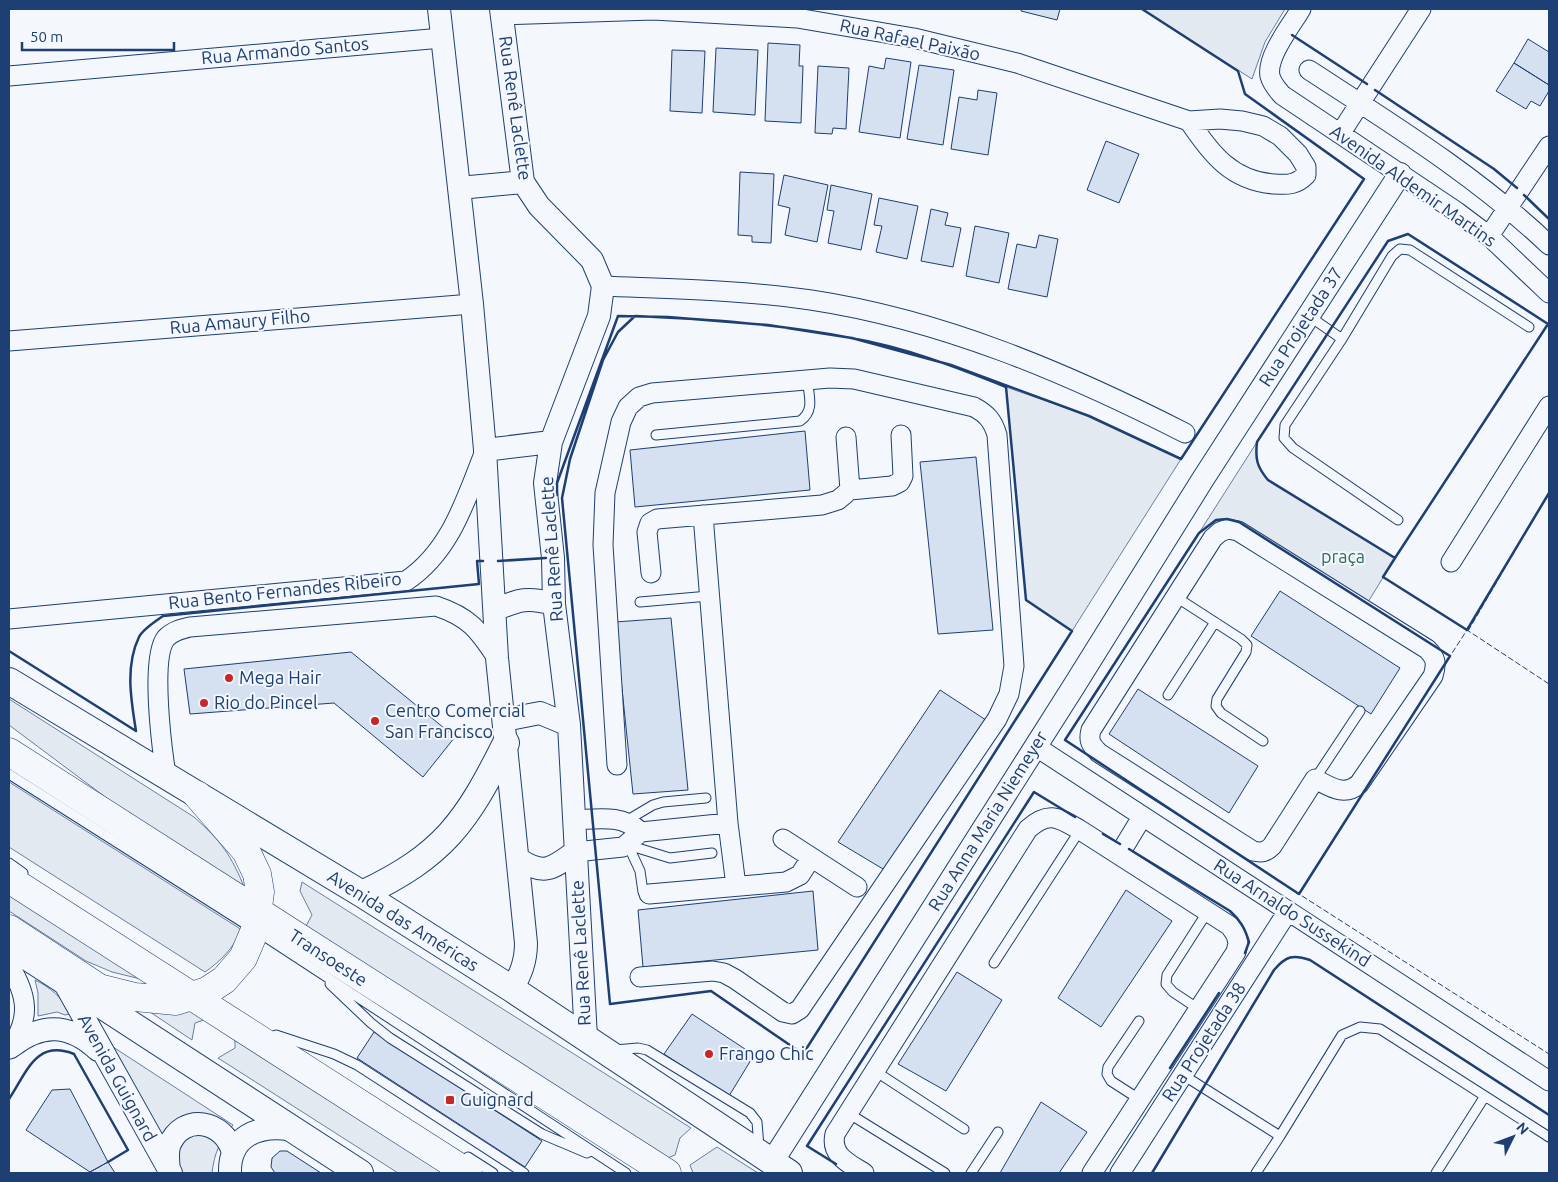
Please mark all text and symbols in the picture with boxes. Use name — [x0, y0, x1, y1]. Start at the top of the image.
street label: Rua Rafael Paixão — [838, 14, 982, 64]
scale bar — [22, 20, 175, 52]
text: 50 m — [30, 28, 63, 45]
street label: Rua Armando Santos — [200, 33, 370, 67]
street label: Rua Renê Laclette — [496, 34, 536, 181]
street label: Avenida Aldemir Martins — [1327, 120, 1500, 250]
street label: Rua Projetada 37 — [1254, 263, 1346, 390]
street label: Rua Amaury Filho — [169, 305, 311, 337]
street label: Rua Renê Laclette — [536, 476, 566, 623]
park label: praça — [1321, 546, 1365, 566]
street label: Rua Bento Fernandes Ribeiro — [167, 568, 403, 612]
place label: Mega Hair — [239, 667, 321, 687]
marker: Mega Hair — [223, 672, 235, 684]
place label: Rio do Pincel — [214, 692, 318, 712]
marker: Rio do Pincel — [198, 697, 210, 709]
place label: Centro Comercial San Francisco — [385, 700, 526, 741]
marker: Centro Comercial San Francisco — [369, 715, 381, 727]
street label: Rua Anna Maria Niemeyer — [924, 727, 1051, 914]
street label: Rua Arnaldo Sussekind — [1211, 854, 1374, 970]
street label: Avenida das Américas — [324, 866, 483, 975]
street label: Rua Renê Laclette — [566, 880, 594, 1026]
street label: Transoeste — [286, 925, 371, 990]
street label: Rua Projetada 38 — [1157, 978, 1249, 1105]
street label: Avenida Guignard — [75, 1010, 161, 1145]
place label: Frango Chic — [719, 1043, 814, 1063]
marker: Frango Chic — [703, 1048, 715, 1060]
place label: Guignard — [460, 1089, 534, 1109]
marker: Guignard — [444, 1094, 456, 1106]
north arrow — [1488, 1112, 1538, 1162]
text: N — [1513, 1119, 1532, 1138]

